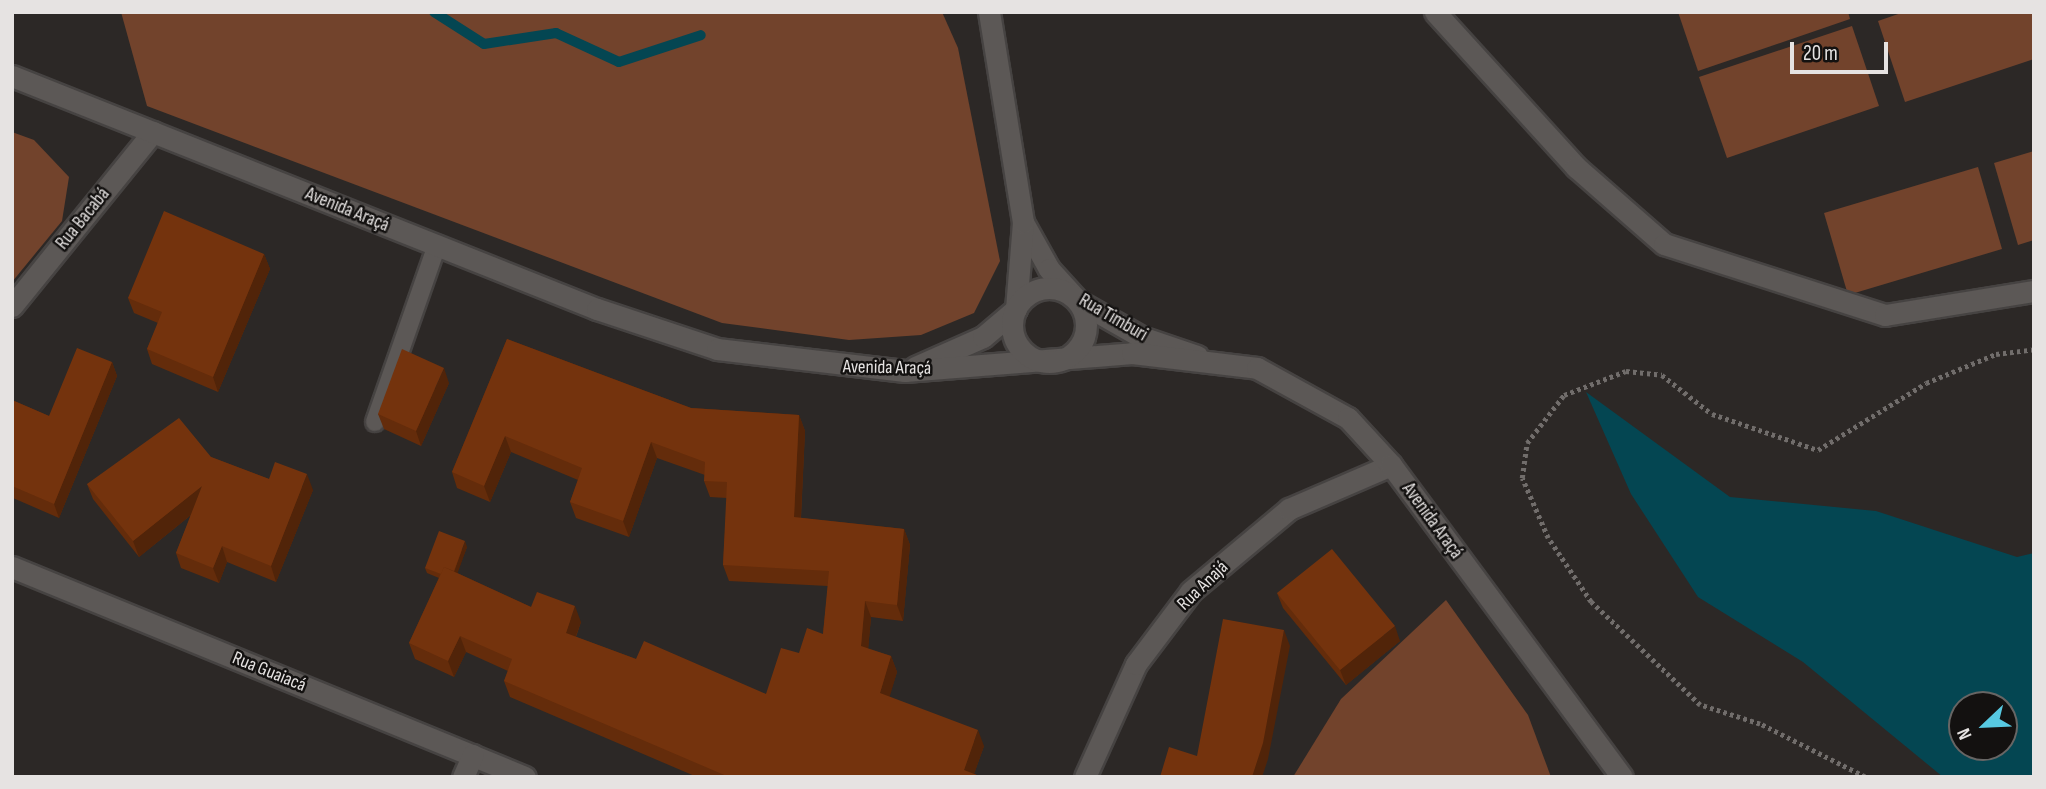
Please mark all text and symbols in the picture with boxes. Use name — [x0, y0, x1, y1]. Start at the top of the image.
scale bar — [1794, 28, 1892, 72]
text: 20 m — [1803, 41, 1838, 66]
street label: Avenida Araçá — [302, 183, 392, 237]
street label: Rua Bacabá — [51, 184, 115, 254]
street label: Rua Timburi — [1075, 289, 1151, 347]
street label: Avenida Araçá — [843, 356, 931, 380]
street label: Avenida Araçá — [1397, 479, 1467, 563]
street label: Rua Anajá — [1173, 556, 1233, 616]
street label: Rua Guaiacá — [229, 647, 309, 697]
north arrow — [1948, 691, 2018, 761]
text: N — [1952, 724, 1978, 743]

